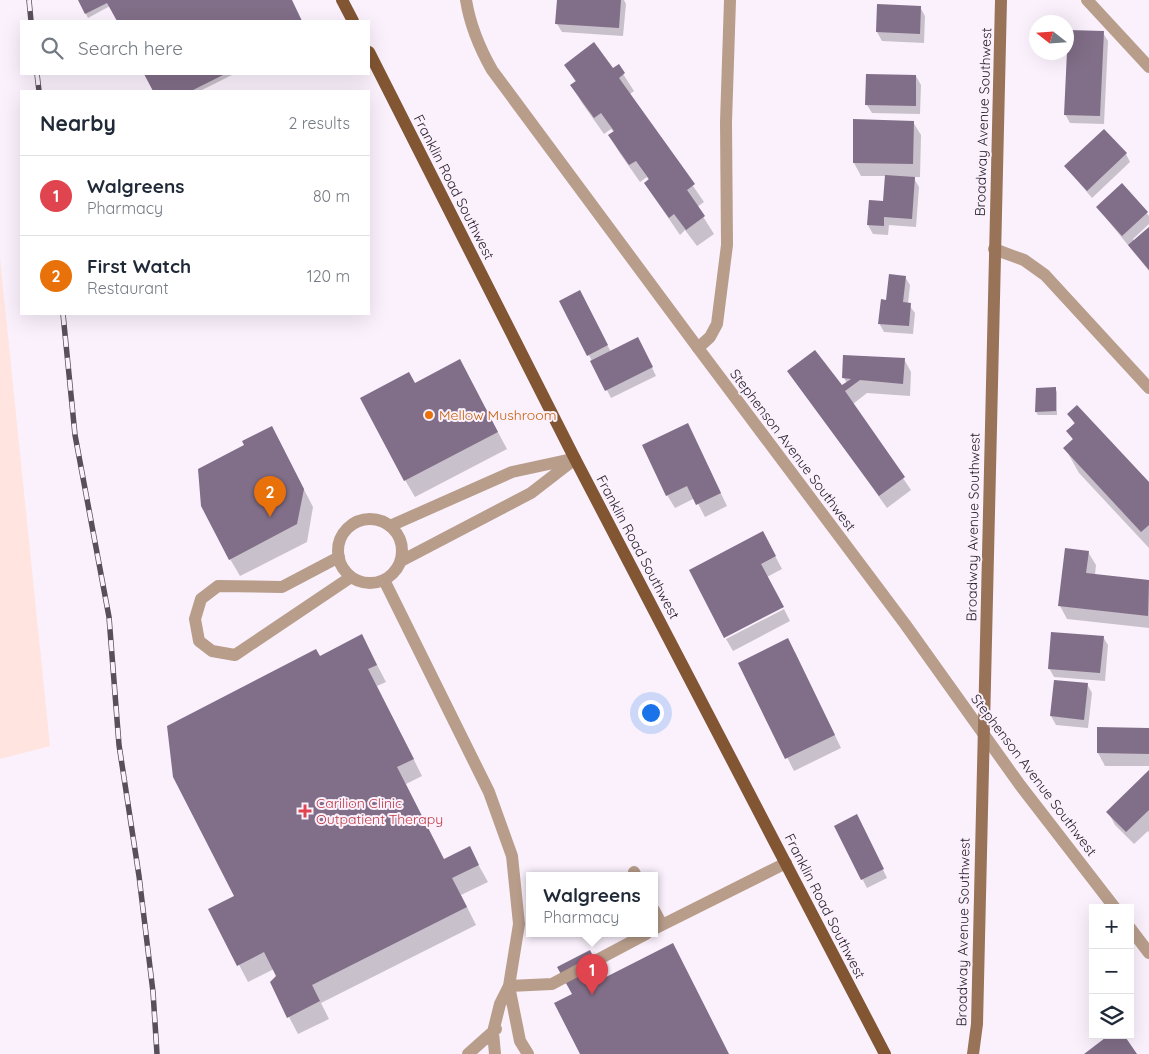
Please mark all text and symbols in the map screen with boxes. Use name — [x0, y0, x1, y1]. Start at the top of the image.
north arrow — [1029, 15, 1074, 60]
search box — [20, 20, 370, 75]
street label: Broadway Avenue Southwest — [971, 27, 995, 217]
icon: search — [38, 34, 66, 62]
text: Search here — [78, 36, 183, 60]
text: Nearby — [40, 110, 116, 136]
street label: Franklin Road Southwest — [410, 111, 499, 263]
text: 2 results — [288, 113, 350, 133]
text: Walgreens — [87, 174, 184, 198]
text: 1 — [53, 186, 59, 206]
text: 80 m — [313, 186, 350, 206]
text: Pharmacy — [87, 198, 163, 218]
text: First Watch — [87, 254, 191, 278]
text: 2 — [51, 266, 61, 286]
text: 120 m — [307, 266, 350, 286]
text: Restaurant — [87, 278, 169, 298]
street label: Stephenson Avenue Southwest — [726, 365, 860, 535]
place label: Mellow Mushroom — [439, 406, 556, 424]
marker: Mellow Mushroom — [423, 409, 435, 421]
street label: Broadway Avenue Southwest — [962, 432, 984, 622]
street label: Franklin Road Southwest — [592, 472, 684, 622]
pin: 2 — [254, 476, 286, 517]
street label: Stephenson Avenue Southwest — [967, 690, 1101, 860]
your location — [638, 700, 664, 726]
place label: Carilion Clinic Outpatient Therapy — [316, 794, 443, 828]
marker: Carilion Clinic Outpatient Therapy — [298, 804, 312, 818]
street label: Franklin Road Southwest — [781, 830, 870, 982]
street label: Broadway Avenue Southwest — [952, 837, 974, 1027]
popup — [526, 872, 658, 937]
text: Walgreens — [543, 883, 641, 907]
map controls — [1089, 904, 1134, 1039]
button: + — [1089, 904, 1134, 949]
text: Pharmacy — [543, 907, 619, 927]
button: − — [1089, 949, 1134, 994]
pin: 1 — [576, 954, 608, 995]
button: layers — [1089, 994, 1134, 1039]

